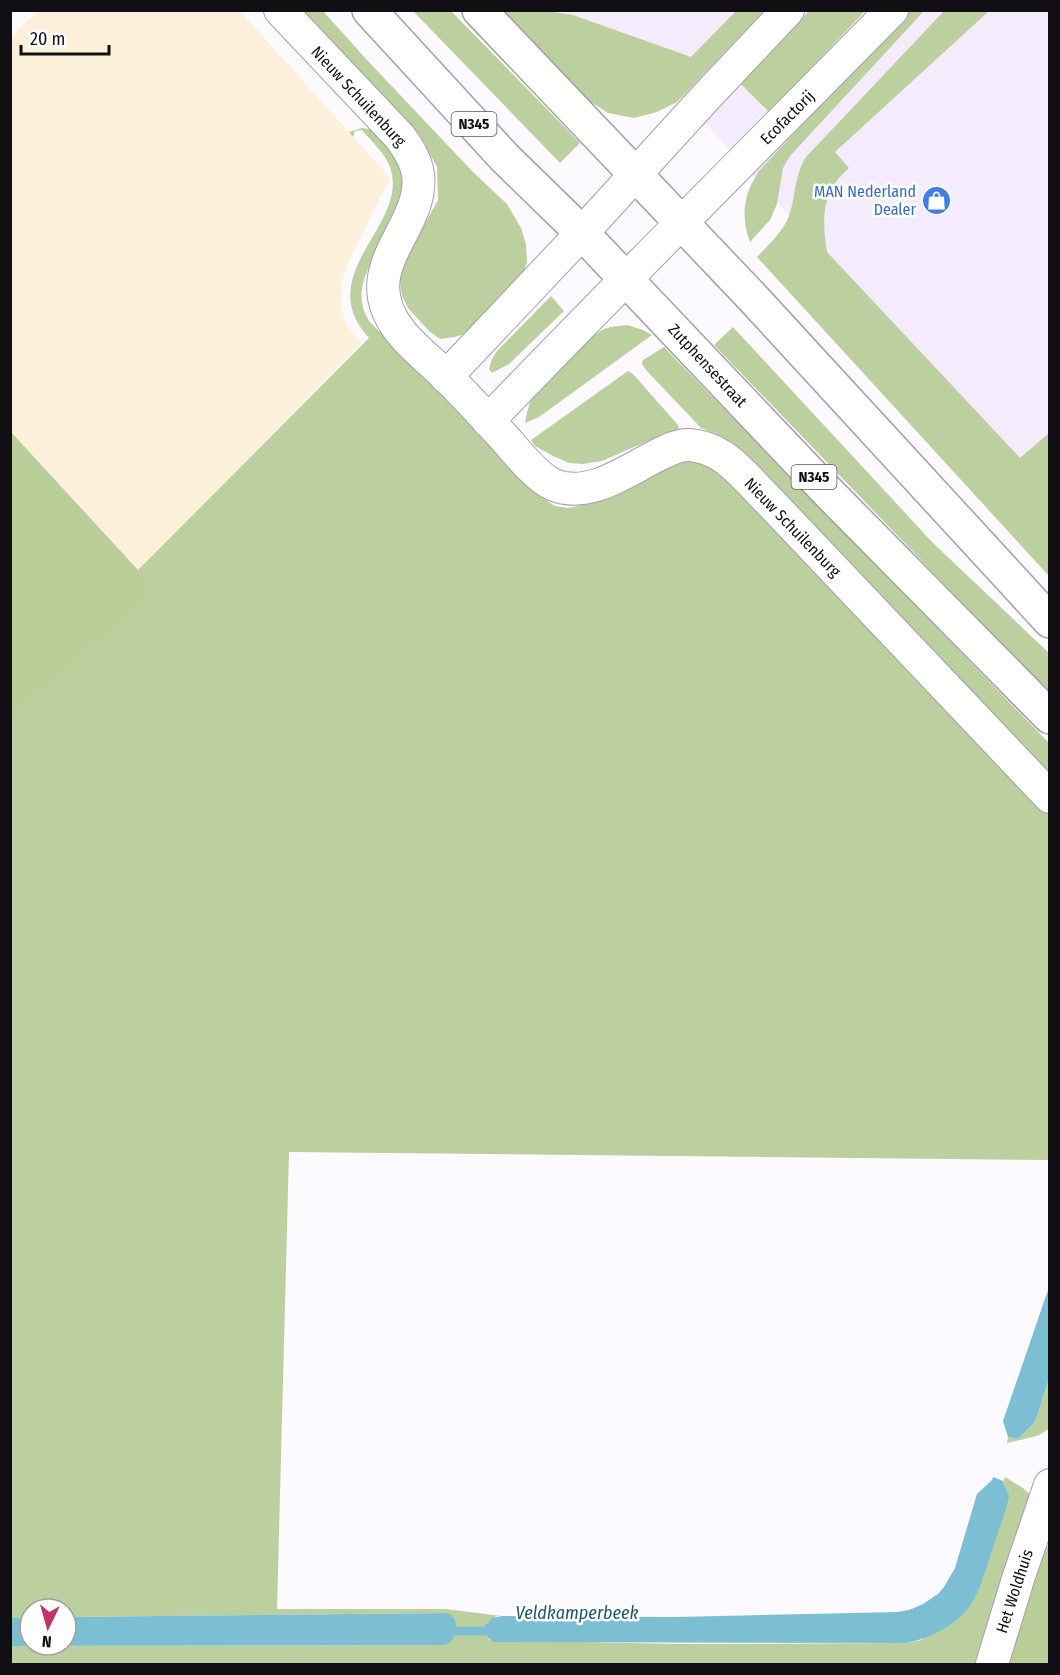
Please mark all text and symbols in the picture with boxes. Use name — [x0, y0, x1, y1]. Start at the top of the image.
scale bar — [21, 18, 110, 56]
text: 20 m — [30, 28, 65, 50]
street label: Nieuw Schuilenburg — [307, 42, 410, 151]
street label: Ecofactorij — [756, 86, 818, 148]
road number: N345 — [452, 112, 496, 136]
place label: MAN Nederland Dealer — [814, 182, 916, 219]
shop icon: MAN Nederland Dealer — [921, 184, 953, 216]
street label: Zutphensestraat — [664, 320, 752, 411]
road number: N345 — [792, 465, 836, 489]
street label: Nieuw Schuilenburg — [741, 474, 845, 581]
street label: Het Woldhuis — [992, 1547, 1037, 1636]
north arrow — [18, 1597, 78, 1657]
water label: Veldkamperbeek — [516, 1602, 639, 1624]
text: N — [41, 1632, 52, 1651]

